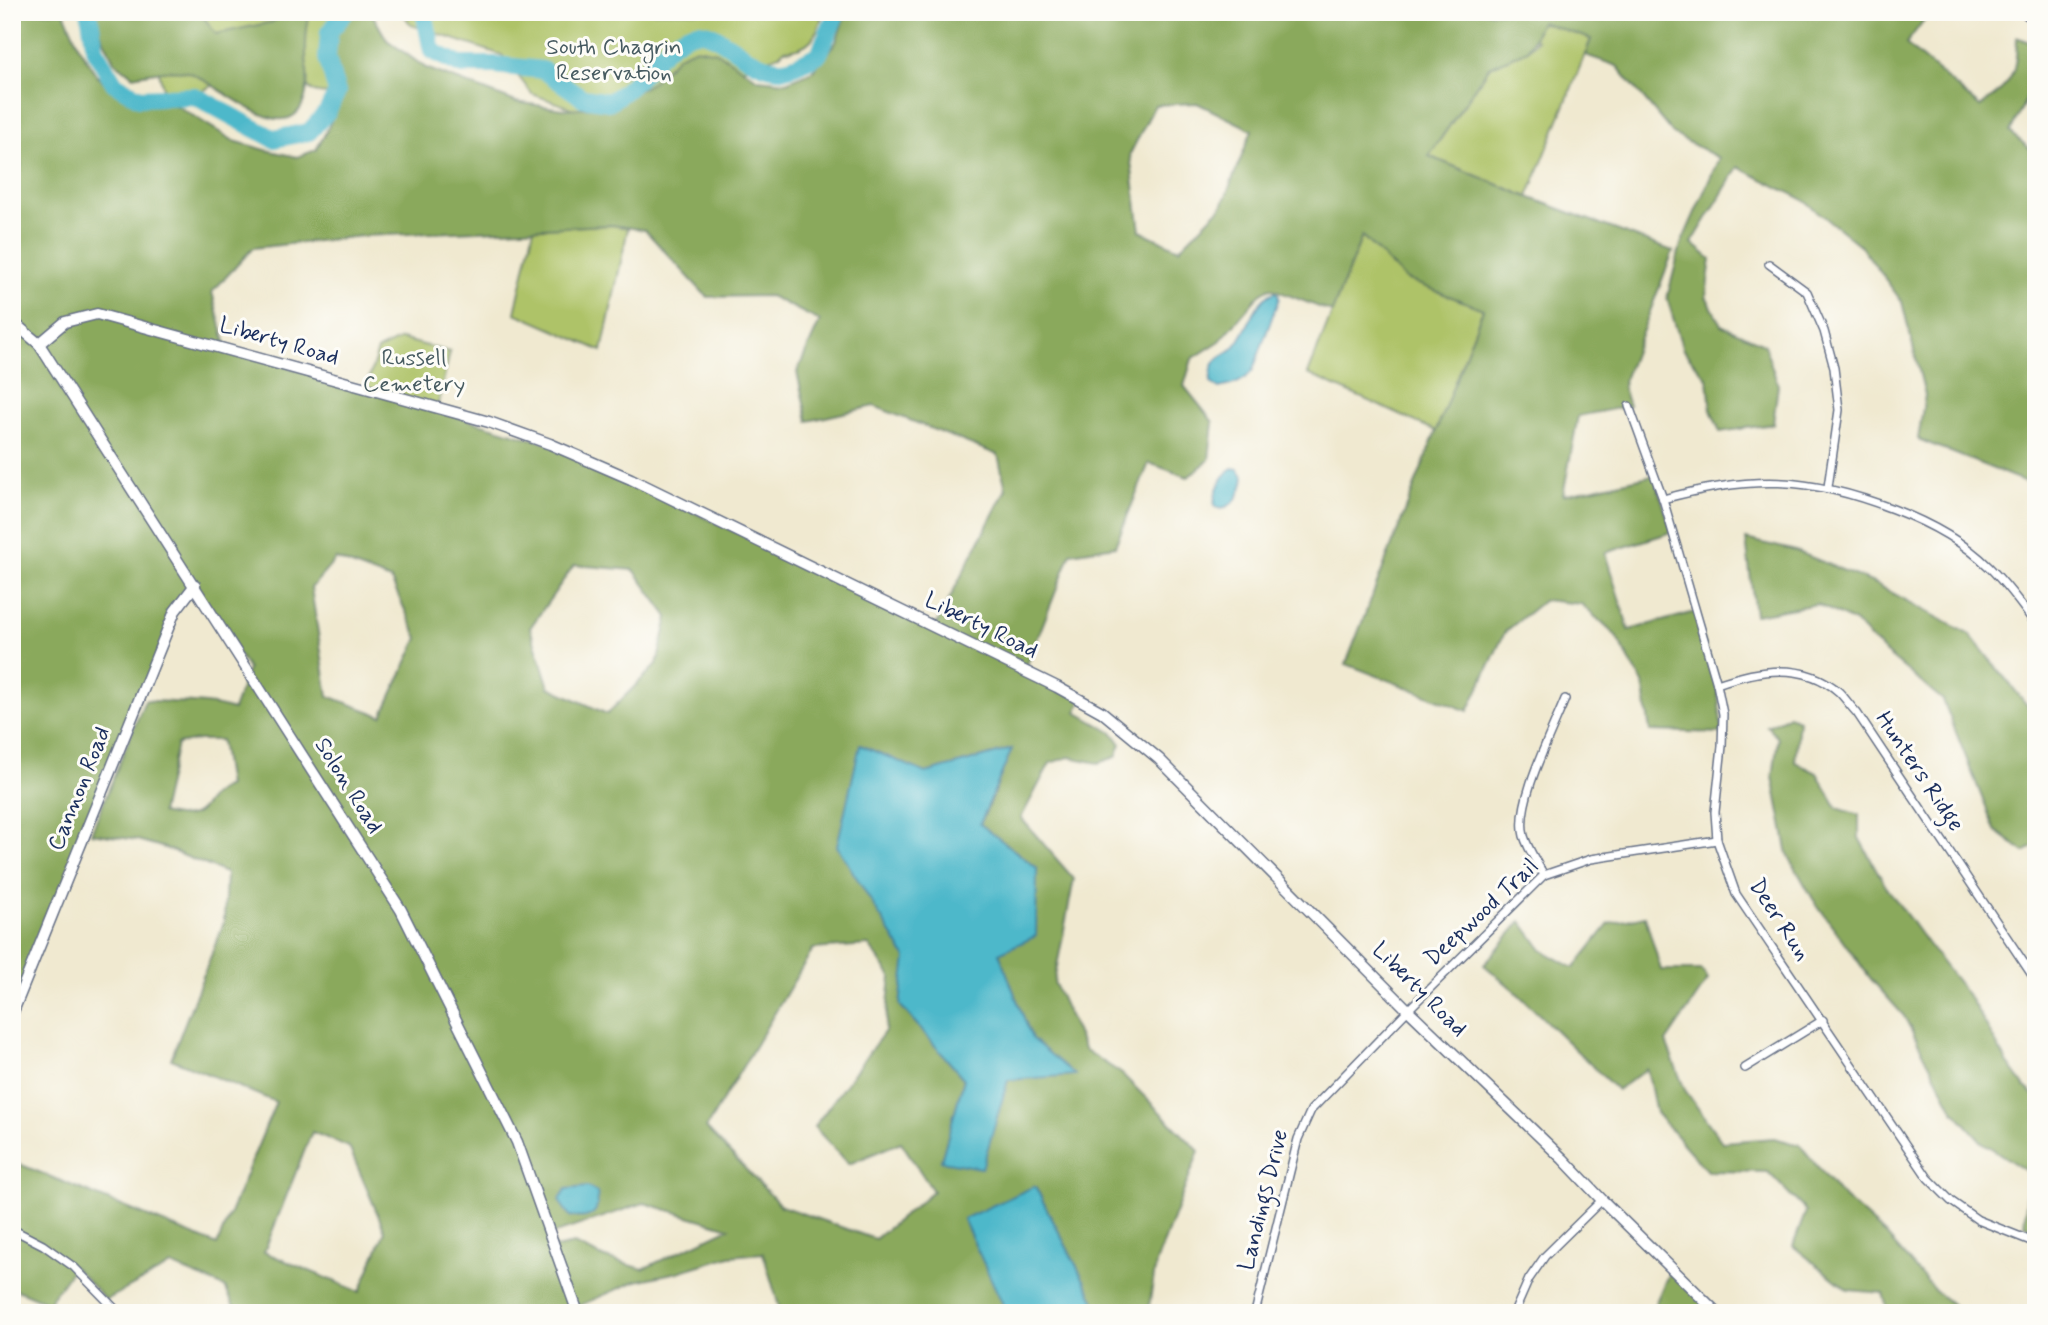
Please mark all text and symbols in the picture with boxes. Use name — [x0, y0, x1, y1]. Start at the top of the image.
park label: South Chagrin Reservation — [546, 33, 682, 89]
street label: Liberty Road — [216, 311, 342, 373]
park label: Russell Cemetery — [363, 344, 465, 400]
street label: Liberty Road — [919, 586, 1043, 666]
street label: Hunters Ridge — [1866, 706, 1970, 839]
street label: Cannon Road — [42, 723, 118, 855]
street label: Solon Road — [307, 732, 389, 840]
street label: Deepwood Trail — [1418, 852, 1546, 974]
street label: Deer Run — [1741, 873, 1817, 967]
street label: Liberty Road — [1365, 936, 1473, 1044]
street label: Landings Drive — [1232, 1126, 1298, 1274]

